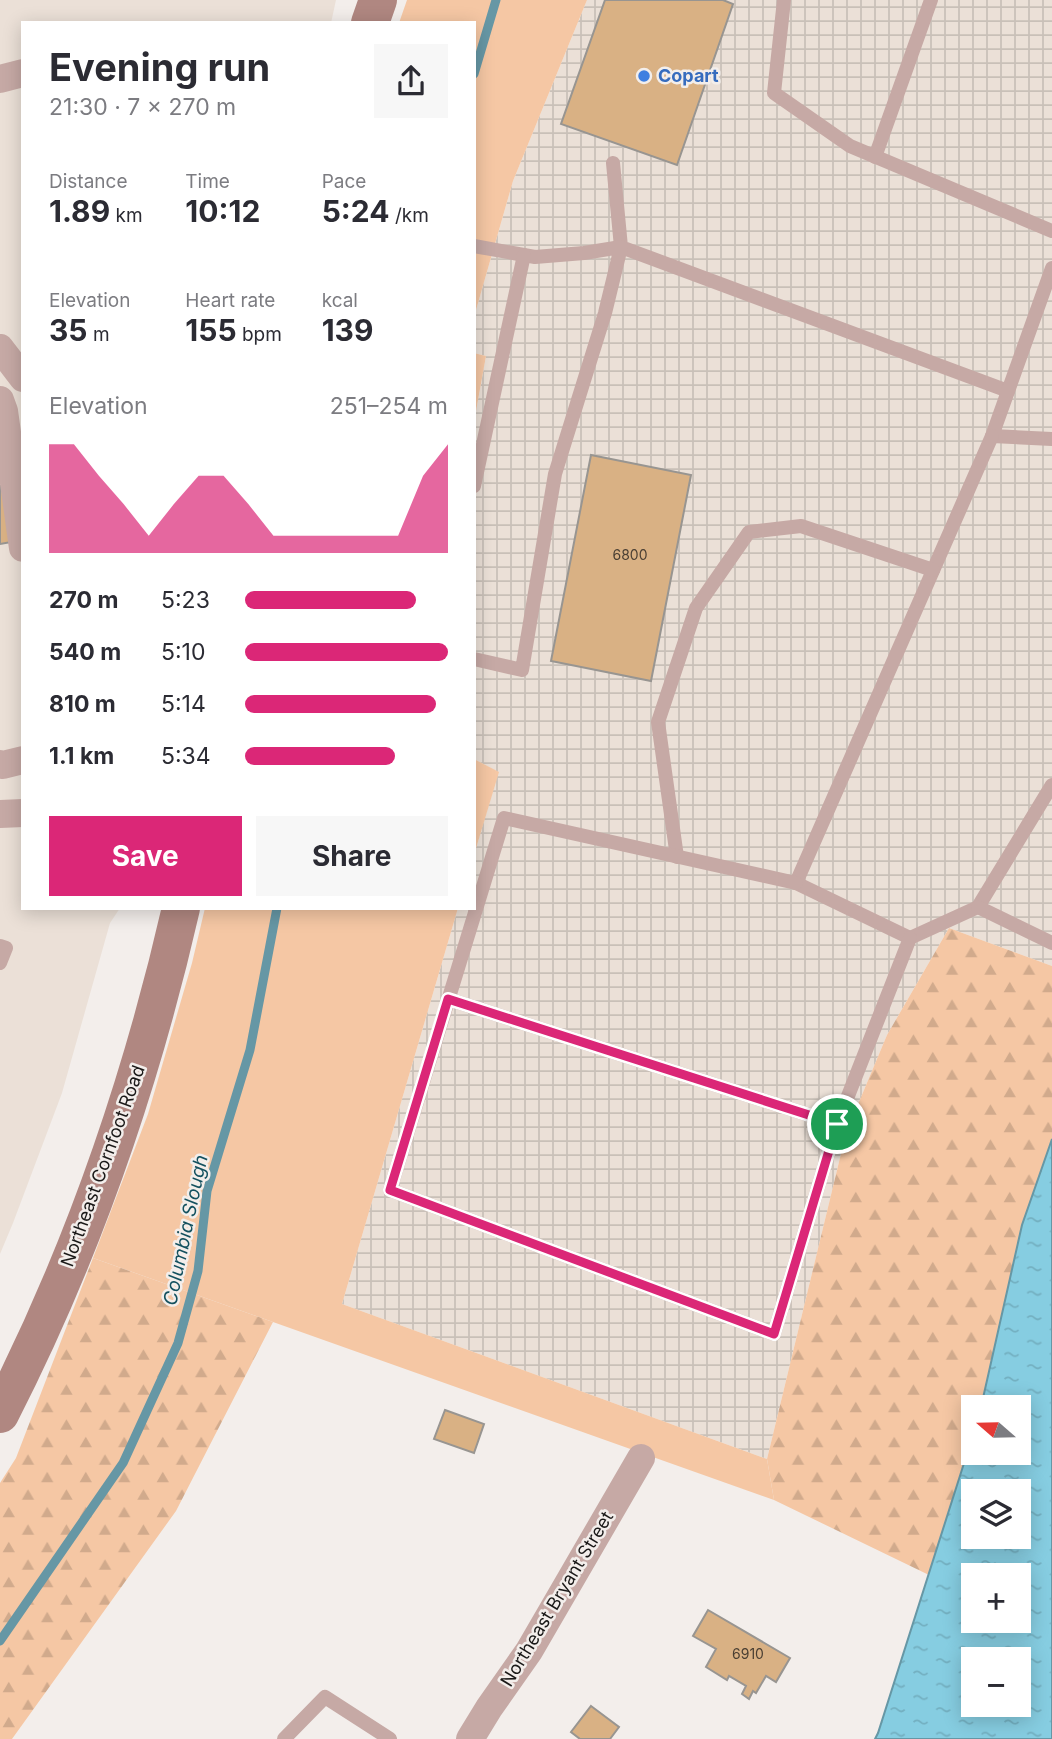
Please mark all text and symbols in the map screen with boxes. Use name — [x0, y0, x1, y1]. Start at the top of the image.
text: Evening run — [49, 44, 270, 90]
button: share — [374, 44, 448, 118]
place label: Copart — [658, 65, 719, 86]
marker: Copart — [636, 68, 652, 84]
text: 21:30 · 7 × 270 m — [49, 93, 236, 121]
text: Distance — [49, 170, 127, 193]
text: Time — [185, 170, 230, 193]
text: Pace — [322, 170, 366, 193]
text: 1.89 — [49, 193, 110, 229]
text: 10:12 — [185, 193, 260, 229]
text: 5:24 — [322, 193, 390, 229]
text: km — [110, 204, 143, 227]
text: /km — [390, 204, 429, 227]
text: Elevation — [49, 289, 130, 312]
text: Heart rate — [185, 289, 275, 312]
text: kcal — [322, 289, 358, 312]
text: 35 — [49, 312, 88, 348]
text: 155 — [185, 312, 237, 348]
text: 139 — [322, 312, 373, 348]
text: m — [88, 323, 110, 346]
text: bpm — [237, 323, 282, 346]
text: Elevation — [49, 392, 148, 420]
text: 251–254 m — [330, 392, 448, 420]
house number: 6800 — [612, 546, 648, 563]
text: 270 m — [49, 586, 118, 614]
text: 5:23 — [161, 586, 210, 614]
text: 540 m — [49, 638, 121, 666]
text: 5:10 — [161, 638, 205, 666]
text: 810 m — [49, 690, 116, 718]
text: 5:14 — [161, 690, 206, 718]
text: 1.1 km — [49, 742, 114, 770]
text: 5:34 — [161, 742, 211, 770]
button: Save — [49, 816, 242, 896]
button: Share — [256, 816, 448, 896]
street label: Northeast Cornfoot Road — [56, 1062, 149, 1269]
pin — [807, 1094, 867, 1154]
icon: arrive — [818, 1105, 856, 1143]
water label: Columbia Slough — [158, 1153, 213, 1307]
north arrow — [961, 1395, 1031, 1465]
map controls — [961, 1395, 1031, 1717]
button: layers — [961, 1479, 1031, 1549]
street label: Northeast Bryant Street — [496, 1507, 617, 1690]
button: + — [961, 1563, 1031, 1633]
house number: 6910 — [732, 1645, 764, 1662]
button: − — [961, 1647, 1031, 1717]

